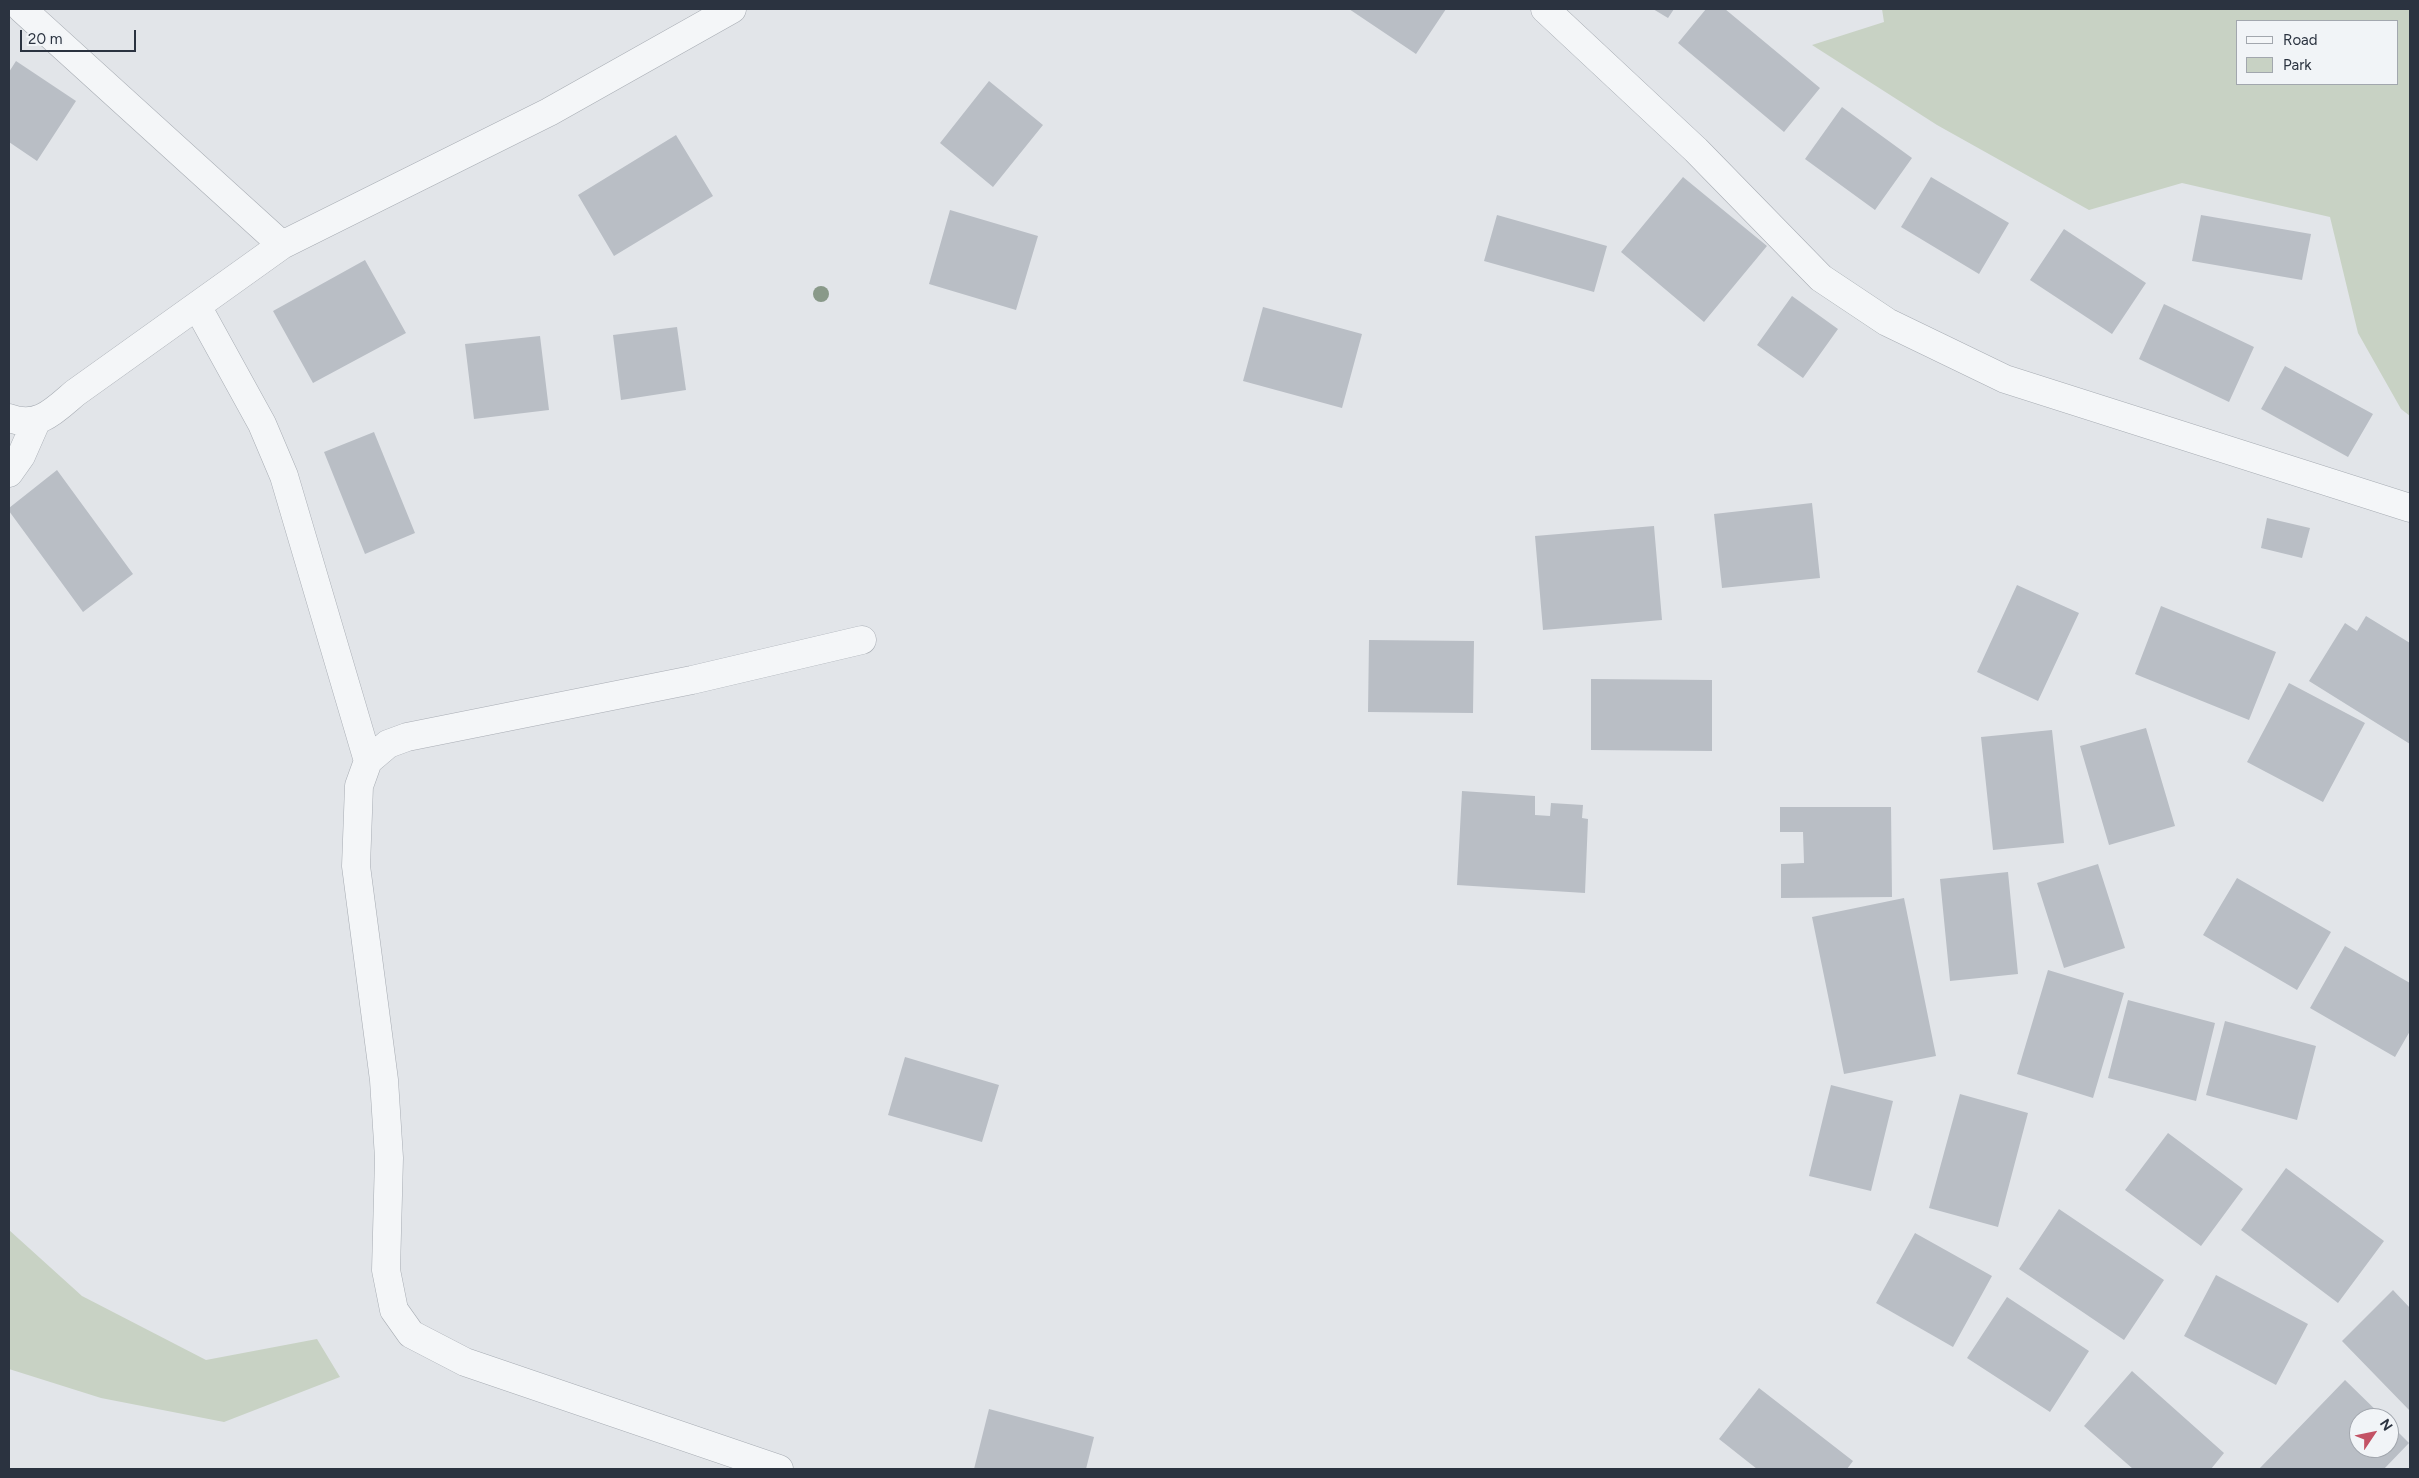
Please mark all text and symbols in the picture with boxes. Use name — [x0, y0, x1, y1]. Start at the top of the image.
scale bar — [22, 20, 139, 52]
legend — [2236, 20, 2399, 85]
text: 20 m — [28, 30, 62, 48]
text: Road — [2283, 31, 2318, 49]
text: Park — [2283, 56, 2312, 74]
north arrow — [2349, 1408, 2399, 1458]
text: N — [2376, 1416, 2396, 1434]

